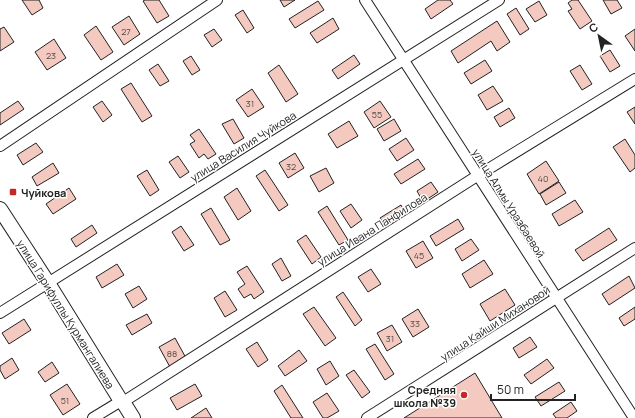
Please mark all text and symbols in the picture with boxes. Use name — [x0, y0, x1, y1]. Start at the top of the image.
north arrow — [579, 16, 619, 56]
text: С — [586, 19, 601, 36]
house number: 27 — [121, 25, 131, 38]
house number: 23 — [46, 49, 56, 62]
house number: 31 — [246, 97, 254, 110]
street label: улица Василия Чуйкова — [187, 107, 299, 185]
house number: 55 — [372, 108, 382, 121]
street label: улица Алмы Уразбаевой — [469, 146, 549, 260]
house number: 32 — [286, 160, 296, 173]
house number: 40 — [538, 172, 548, 185]
place label: Чуйкова — [21, 185, 66, 200]
marker: Чуйкова — [8, 187, 18, 197]
street label: улица Ивана Панфилова — [314, 189, 430, 269]
street label: улица Гарифуллы Курмангалиева — [14, 237, 118, 391]
house number: 45 — [414, 249, 424, 262]
street label: улица Кайши Михановой — [437, 282, 553, 364]
house number: 33 — [410, 317, 420, 330]
house number: 31 — [386, 332, 394, 345]
house number: 88 — [167, 347, 177, 360]
scale bar — [491, 376, 575, 402]
text: 50 m — [497, 381, 524, 398]
place label: Средняя школа №39 — [394, 382, 456, 410]
marker: Средняя школа №39 — [459, 390, 469, 400]
house number: 51 — [61, 394, 69, 407]

